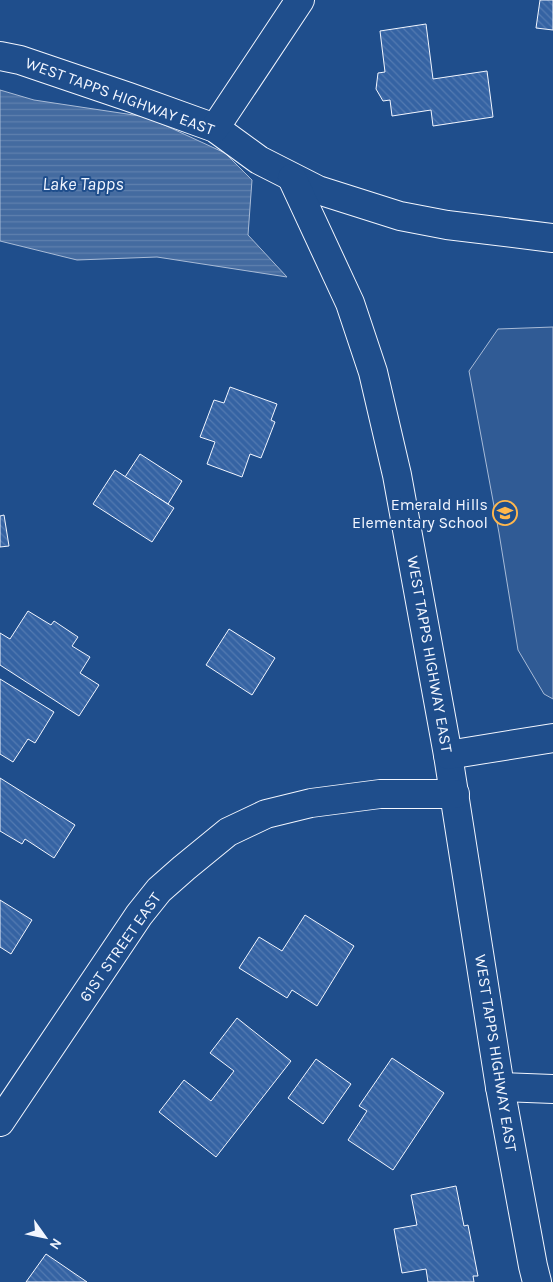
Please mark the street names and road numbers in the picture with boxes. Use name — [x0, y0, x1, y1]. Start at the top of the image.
street label: WEST TAPPS HIGHWAY EAST — [23, 53, 217, 139]
street label: WEST TAPPS HIGHWAY EAST — [403, 554, 457, 754]
street label: 61ST STREET EAST — [75, 889, 165, 1005]
street label: WEST TAPPS HIGHWAY EAST — [471, 953, 521, 1153]

